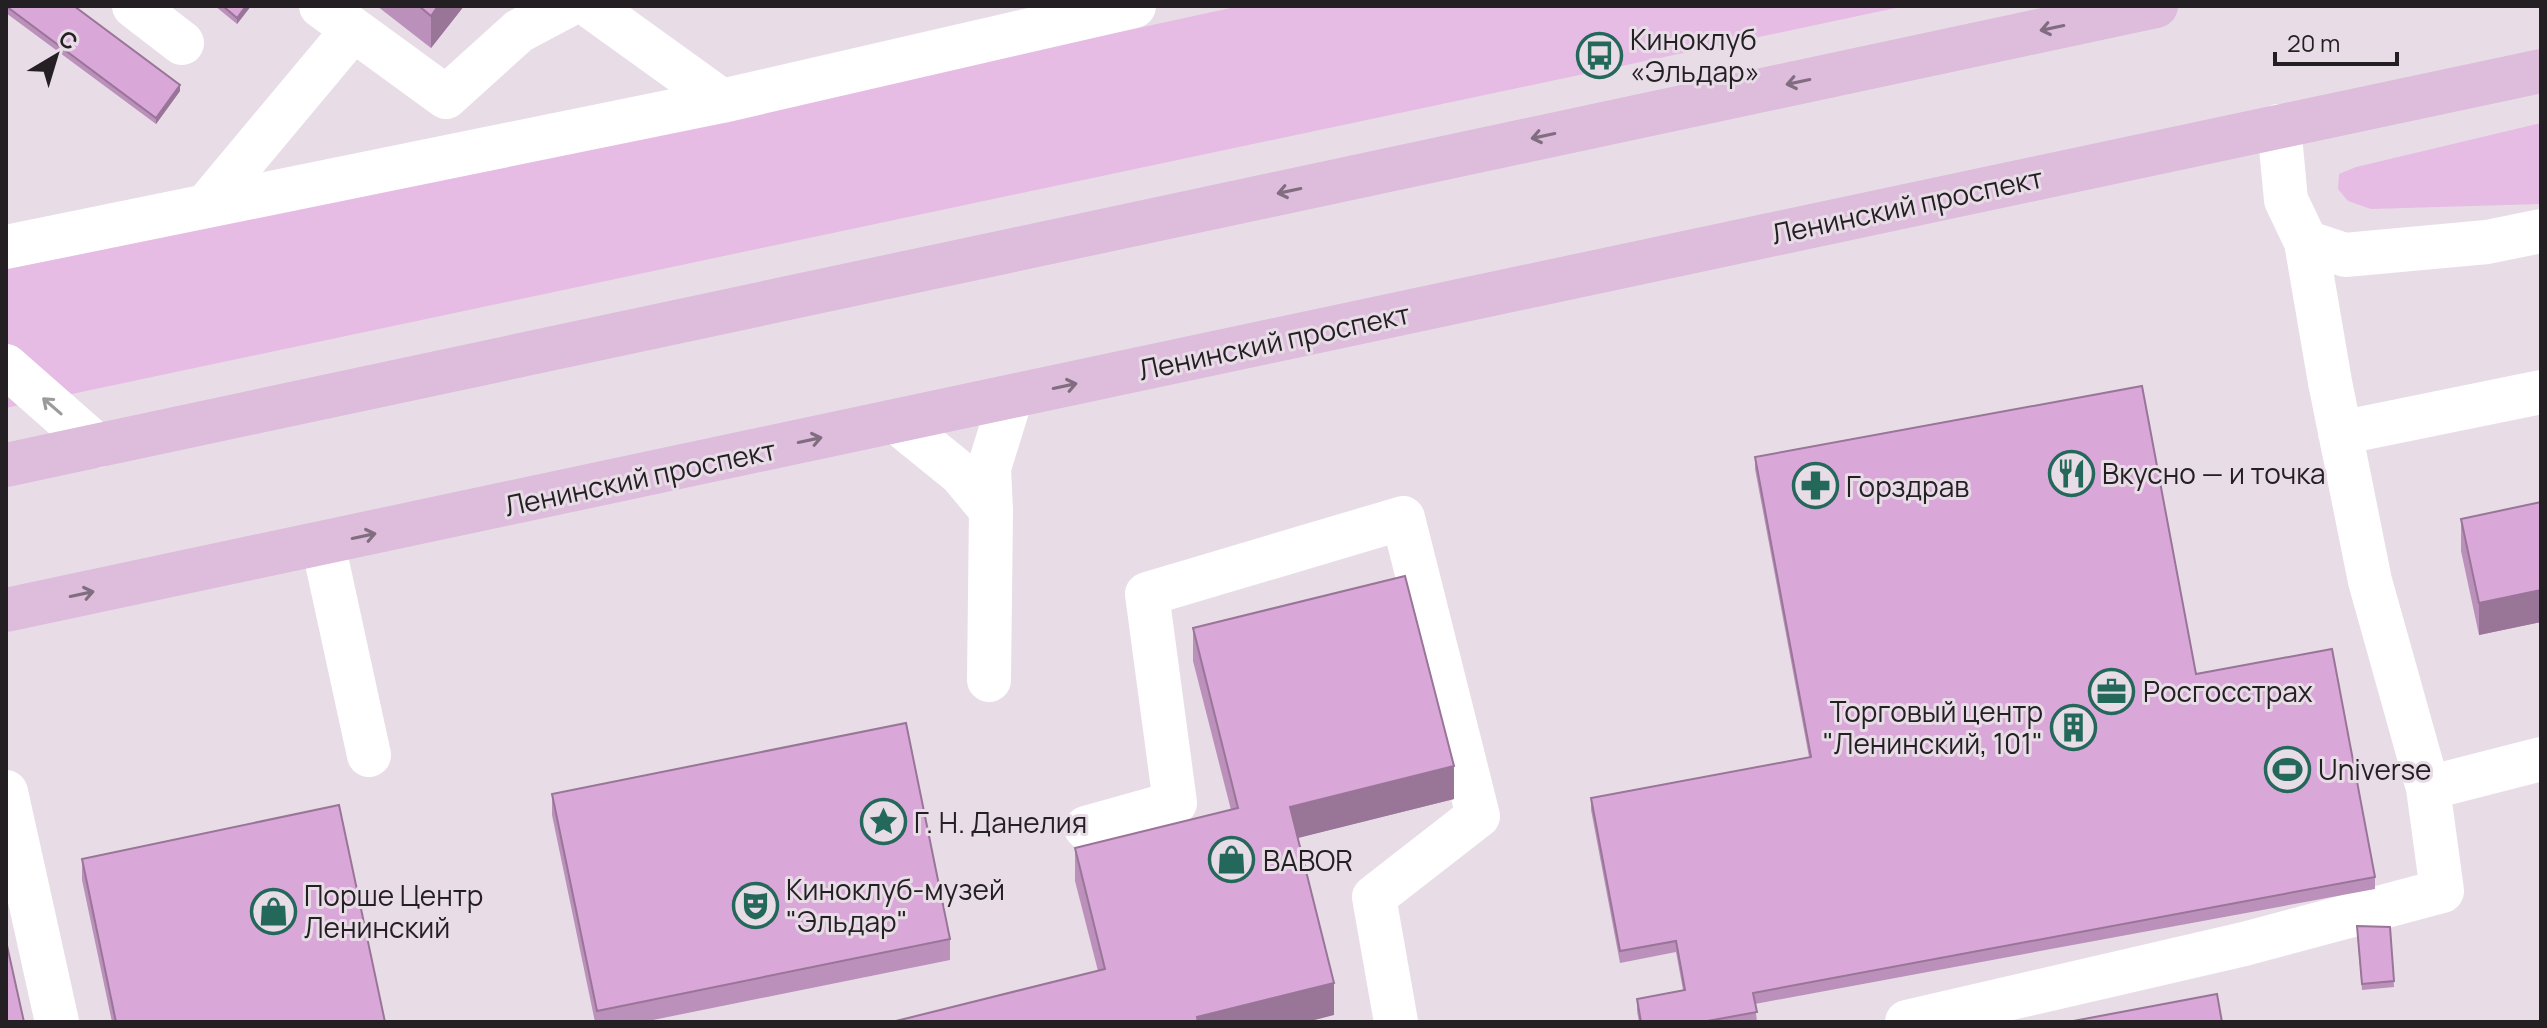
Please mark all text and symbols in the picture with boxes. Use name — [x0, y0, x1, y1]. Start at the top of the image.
north arrow — [16, 16, 96, 96]
scale bar — [2275, 16, 2397, 66]
place label: Киноклуб «Эльдар» — [1630, 20, 1760, 90]
one-way arrow — [2040, 21, 2065, 36]
text: С — [53, 23, 84, 57]
text: 20 m — [2287, 26, 2340, 59]
bus stop icon: Киноклуб «Эльдар» — [1575, 31, 1623, 79]
one-way arrow — [1785, 75, 1811, 90]
one-way arrow — [1531, 129, 1557, 144]
street label: Ленинский проспект — [1768, 158, 2046, 252]
one-way arrow — [1277, 184, 1302, 199]
street label: Ленинский проспект — [1135, 294, 1413, 388]
one-way arrow — [1051, 378, 1077, 393]
one-way arrow — [42, 397, 62, 415]
street label: Ленинский проспект — [501, 430, 779, 524]
one-way arrow — [797, 432, 823, 447]
restaurant icon: Вкусно — и точка — [2047, 449, 2095, 497]
place label: Вкусно — и точка — [2102, 454, 2326, 492]
pharmacy icon: Горздрав — [1791, 462, 1839, 510]
place label: Горздрав — [1846, 467, 1969, 505]
one-way arrow — [351, 528, 377, 543]
one-way arrow — [69, 586, 95, 601]
office icon: Росгосстрах — [2088, 667, 2136, 715]
place label: Росгосстрах — [2143, 672, 2313, 710]
place label: Торговый центр "Ленинский, 101" — [1823, 692, 2043, 762]
building icon: Торговый центр "Ленинский, 101" — [2050, 703, 2098, 751]
sports icon: Universe — [2263, 745, 2311, 793]
place label: Universe — [2318, 750, 2431, 788]
place icon: Г. Н. Данелия — [859, 798, 907, 846]
place label: Г. Н. Данелия — [914, 803, 1087, 841]
shop icon: BABOR — [1208, 836, 1256, 884]
place label: BABOR — [1263, 841, 1353, 879]
place label: Киноклуб-музей "Эльдар" — [786, 870, 1005, 940]
place label: Порше Центр Ленинский — [304, 876, 483, 946]
theatre icon: Киноклуб-музей "Эльдар" — [731, 881, 779, 929]
shop icon: Порше Центр Ленинский — [249, 887, 297, 935]

